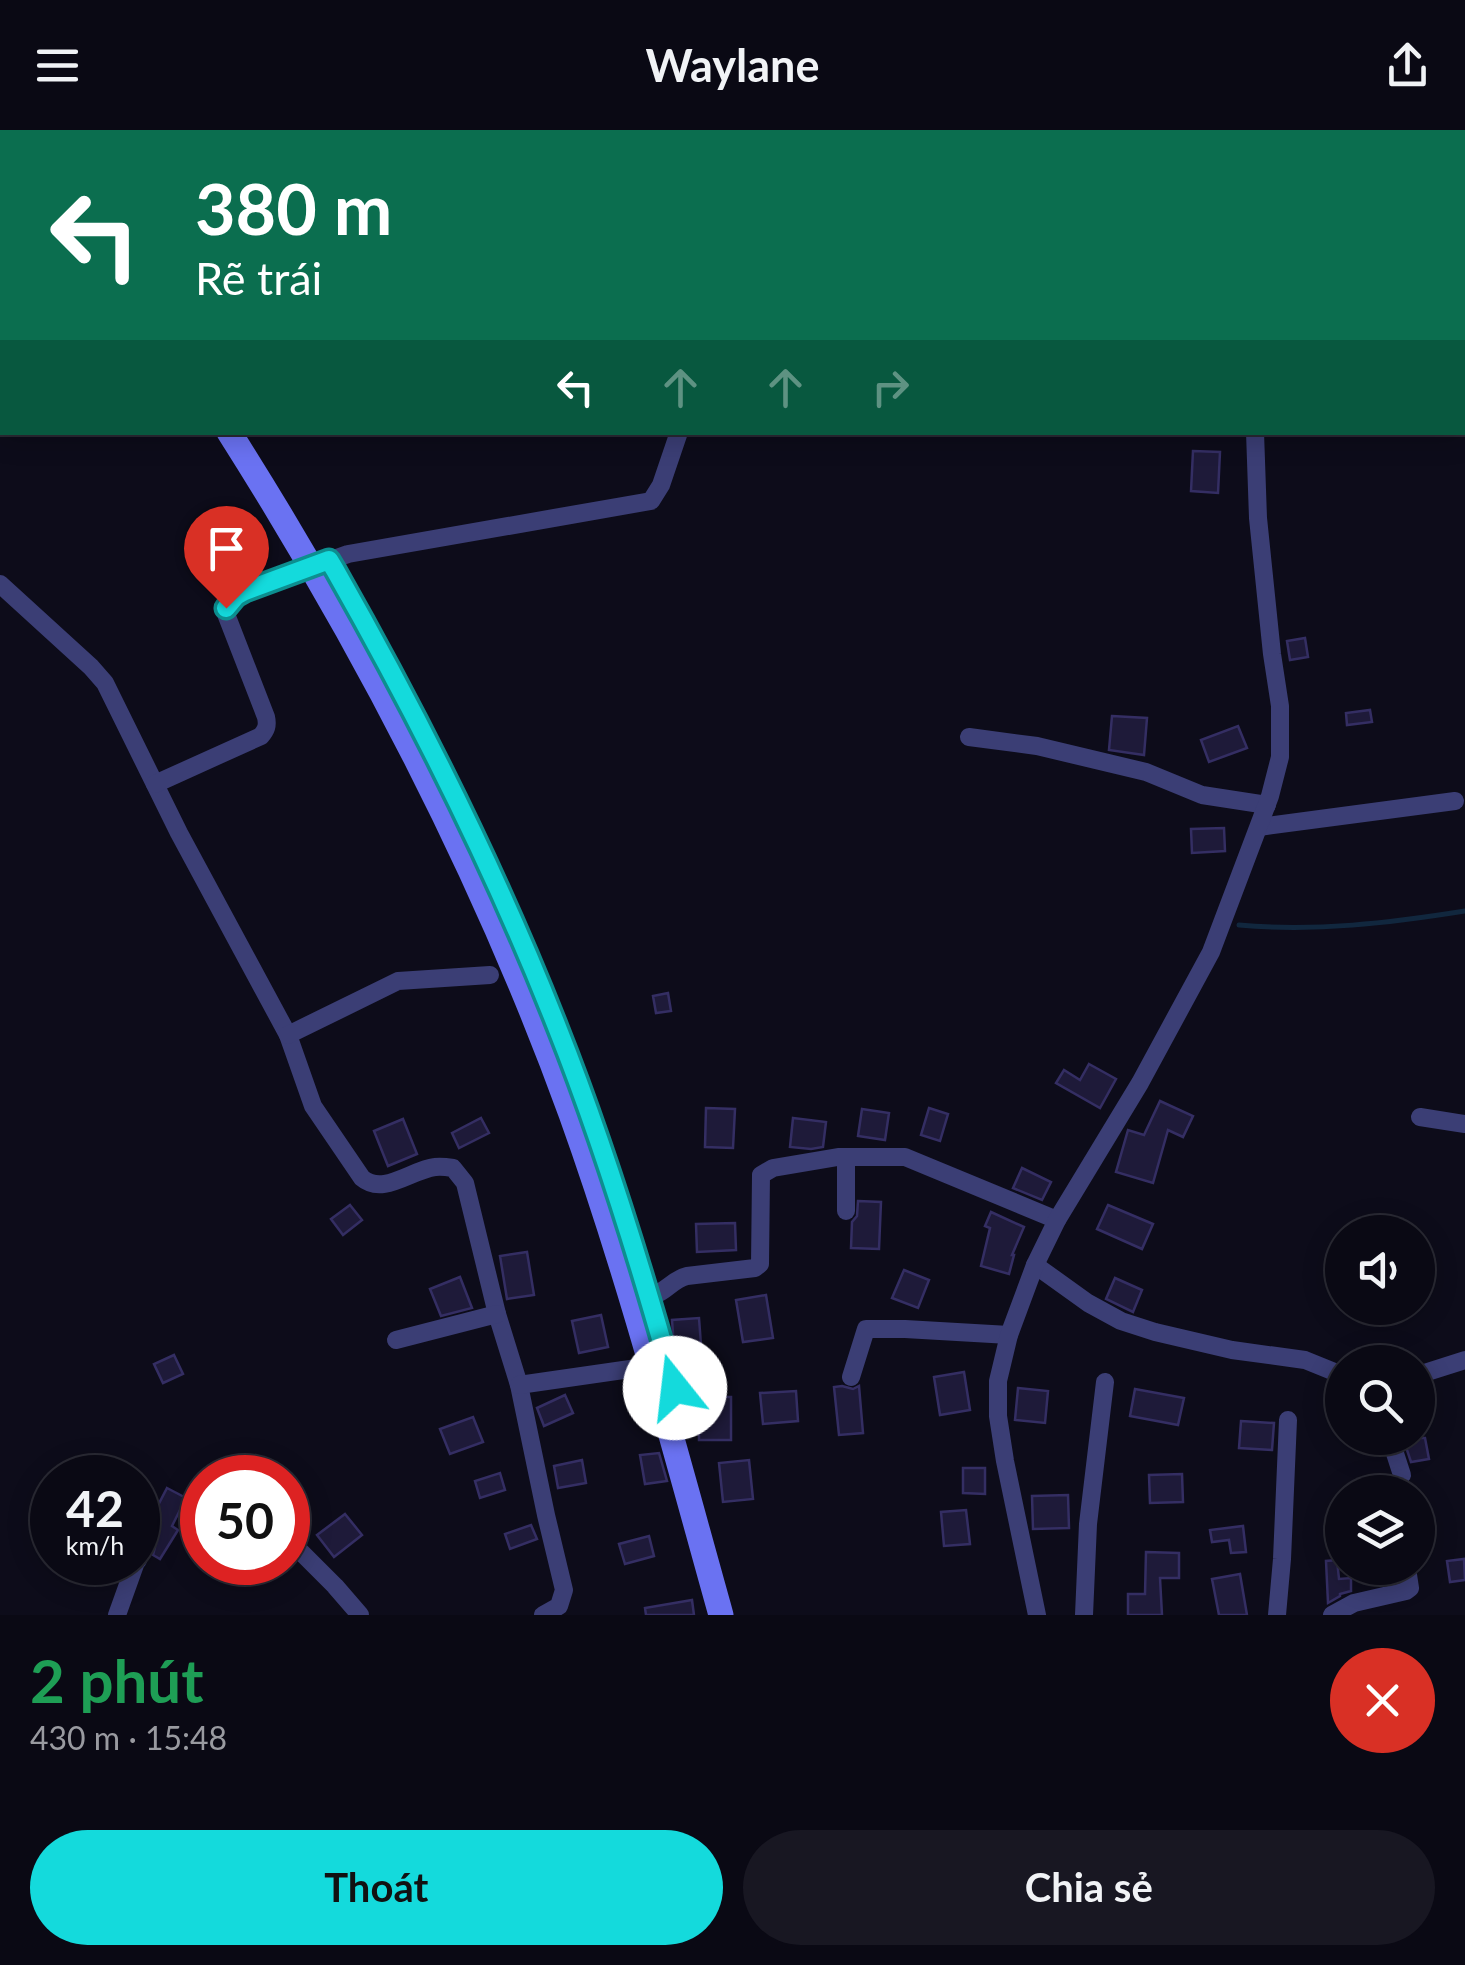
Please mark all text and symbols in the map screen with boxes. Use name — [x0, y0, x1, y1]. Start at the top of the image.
icon: menu — [30, 38, 85, 93]
text: Waylane — [646, 38, 819, 92]
icon: share — [1380, 38, 1435, 93]
text: 380 m — [195, 166, 392, 250]
icon: left — [30, 170, 160, 300]
text: Rẽ trái — [195, 251, 322, 305]
icon: left — [548, 360, 603, 415]
icon: ahead — [653, 360, 708, 415]
icon: ahead — [758, 360, 813, 415]
icon: right — [863, 360, 918, 415]
pin — [184, 506, 269, 609]
icon: arrive — [199, 521, 254, 576]
map controls — [1325, 1215, 1435, 1585]
button: sound — [1325, 1215, 1435, 1325]
position arrow — [623, 1336, 727, 1440]
button: search — [1325, 1345, 1435, 1455]
speed limit sign: 50 — [180, 1455, 310, 1585]
button: layers — [1325, 1475, 1435, 1585]
text: 42 — [66, 1478, 124, 1538]
text: km/h — [66, 1530, 124, 1560]
text: 2 phút — [30, 1644, 203, 1716]
button: close — [1330, 1648, 1435, 1753]
text: 430 m · 15:48 — [30, 1718, 227, 1757]
button: Thoát — [30, 1830, 723, 1945]
button: Chia sẻ — [743, 1830, 1435, 1945]

